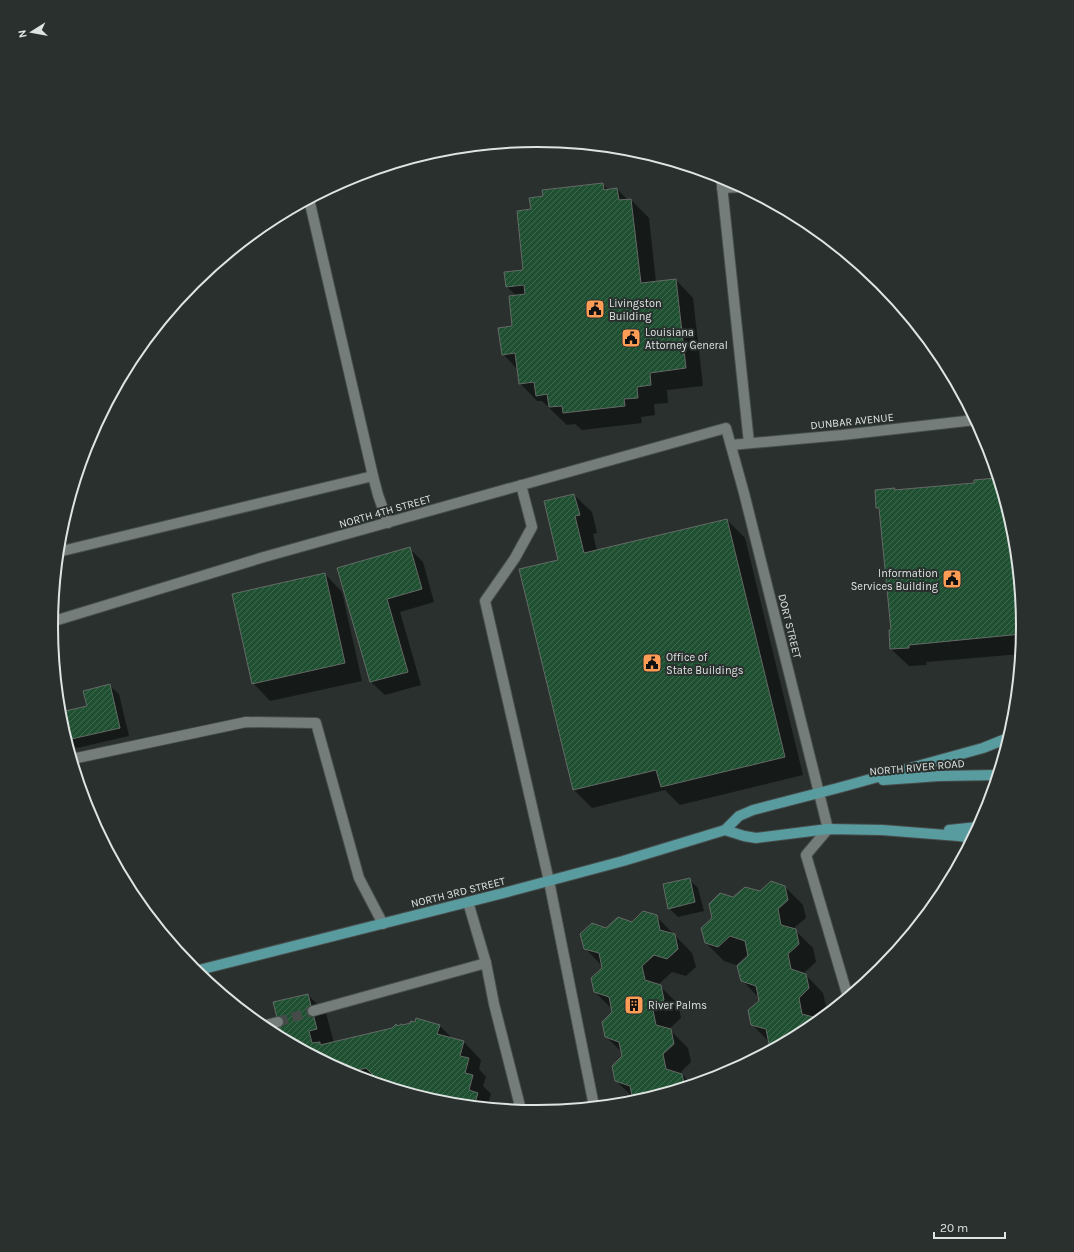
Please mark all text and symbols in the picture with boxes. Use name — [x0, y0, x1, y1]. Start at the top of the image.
north arrow — [12, 12, 52, 52]
text: N — [16, 29, 30, 39]
place label: Livingston Building — [609, 297, 662, 323]
public building icon: Livingston Building — [584, 298, 606, 320]
place label: Louisiana Attorney General — [645, 326, 728, 352]
public building icon: Louisiana Attorney General — [620, 327, 642, 349]
street label: DUNBAR AVENUE — [810, 411, 894, 432]
street label: NORTH 4TH STREET — [338, 492, 433, 531]
place label: Information Services Building — [851, 567, 939, 593]
public building icon: Information Services Building — [941, 568, 963, 590]
street label: DORT STREET — [775, 593, 804, 660]
place label: Office of State Buildings — [666, 651, 744, 677]
public building icon: Office of State Buildings — [641, 652, 663, 674]
street label: NORTH RIVER ROAD — [869, 757, 965, 778]
street label: NORTH 3RD STREET — [410, 874, 507, 910]
building icon: River Palms — [623, 994, 645, 1016]
place label: River Palms — [648, 999, 707, 1012]
scale bar — [934, 1214, 1005, 1240]
text: 20 m — [940, 1221, 968, 1235]

